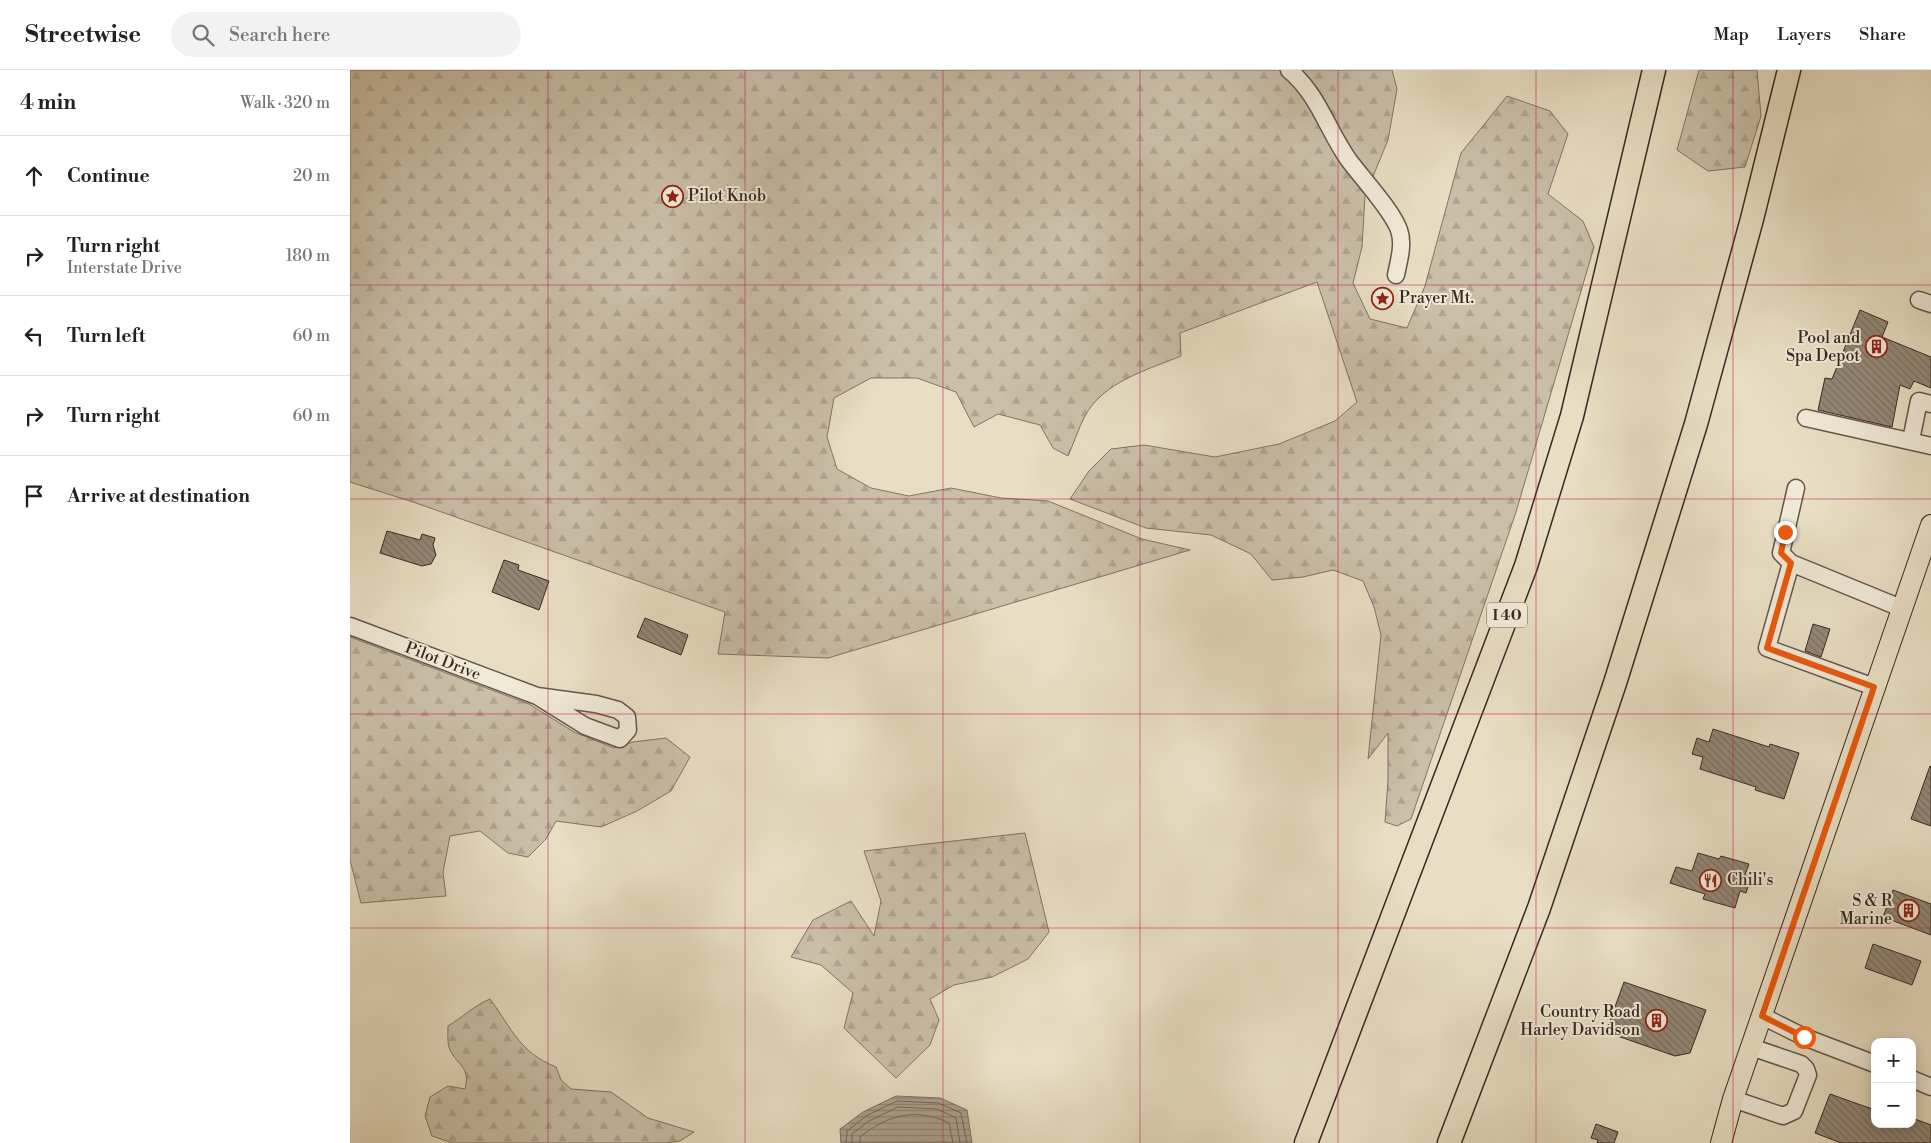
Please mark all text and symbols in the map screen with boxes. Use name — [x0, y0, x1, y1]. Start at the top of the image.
search box — [171, 12, 521, 57]
text: Streetwise — [25, 20, 141, 50]
icon: search — [189, 21, 217, 49]
text: Search here — [229, 23, 330, 47]
text: Map — [1714, 23, 1749, 46]
text: Layers — [1777, 23, 1831, 46]
text: Share — [1859, 23, 1906, 46]
text: 4 min — [20, 90, 76, 116]
text: Walk · 320 m — [240, 93, 330, 113]
icon: ahead — [20, 162, 48, 190]
text: Continue — [67, 164, 150, 188]
text: 20 m — [293, 166, 330, 186]
place icon: Pilot Knob — [660, 184, 684, 208]
place label: Pilot Knob — [688, 186, 766, 206]
text: Turn right — [67, 234, 160, 258]
icon: right — [20, 242, 48, 270]
text: 180 m — [286, 246, 330, 266]
text: Interstate Drive — [67, 258, 182, 278]
place icon: Prayer Mt. — [1371, 286, 1395, 310]
place label: Prayer Mt. — [1399, 288, 1474, 308]
icon: left — [20, 322, 48, 350]
text: Turn left — [67, 324, 146, 348]
text: 60 m — [292, 326, 330, 346]
place label: Pool and Spa Depot — [1786, 328, 1860, 366]
building icon: Pool and Spa Depot — [1864, 335, 1888, 359]
icon: right — [20, 402, 48, 430]
text: Turn right — [67, 404, 160, 428]
text: 60 m — [292, 406, 330, 426]
icon: arrive — [20, 482, 48, 510]
text: Arrive at destination — [67, 484, 250, 508]
route end — [1774, 521, 1797, 544]
road number: I 40 — [1487, 602, 1527, 628]
street label: Pilot Drive — [402, 637, 484, 685]
restaurant icon: Chili's — [1699, 868, 1723, 892]
place label: Chili's — [1727, 870, 1773, 890]
place label: S & R Marine — [1840, 891, 1893, 929]
building icon: S & R Marine — [1896, 898, 1920, 922]
place label: Country Road Harley Davidson — [1520, 1002, 1640, 1040]
building icon: Country Road Harley Davidson — [1644, 1009, 1668, 1033]
route start — [1793, 1026, 1816, 1049]
map controls — [1871, 1038, 1916, 1128]
button: + — [1871, 1038, 1916, 1083]
button: − — [1871, 1083, 1916, 1128]

